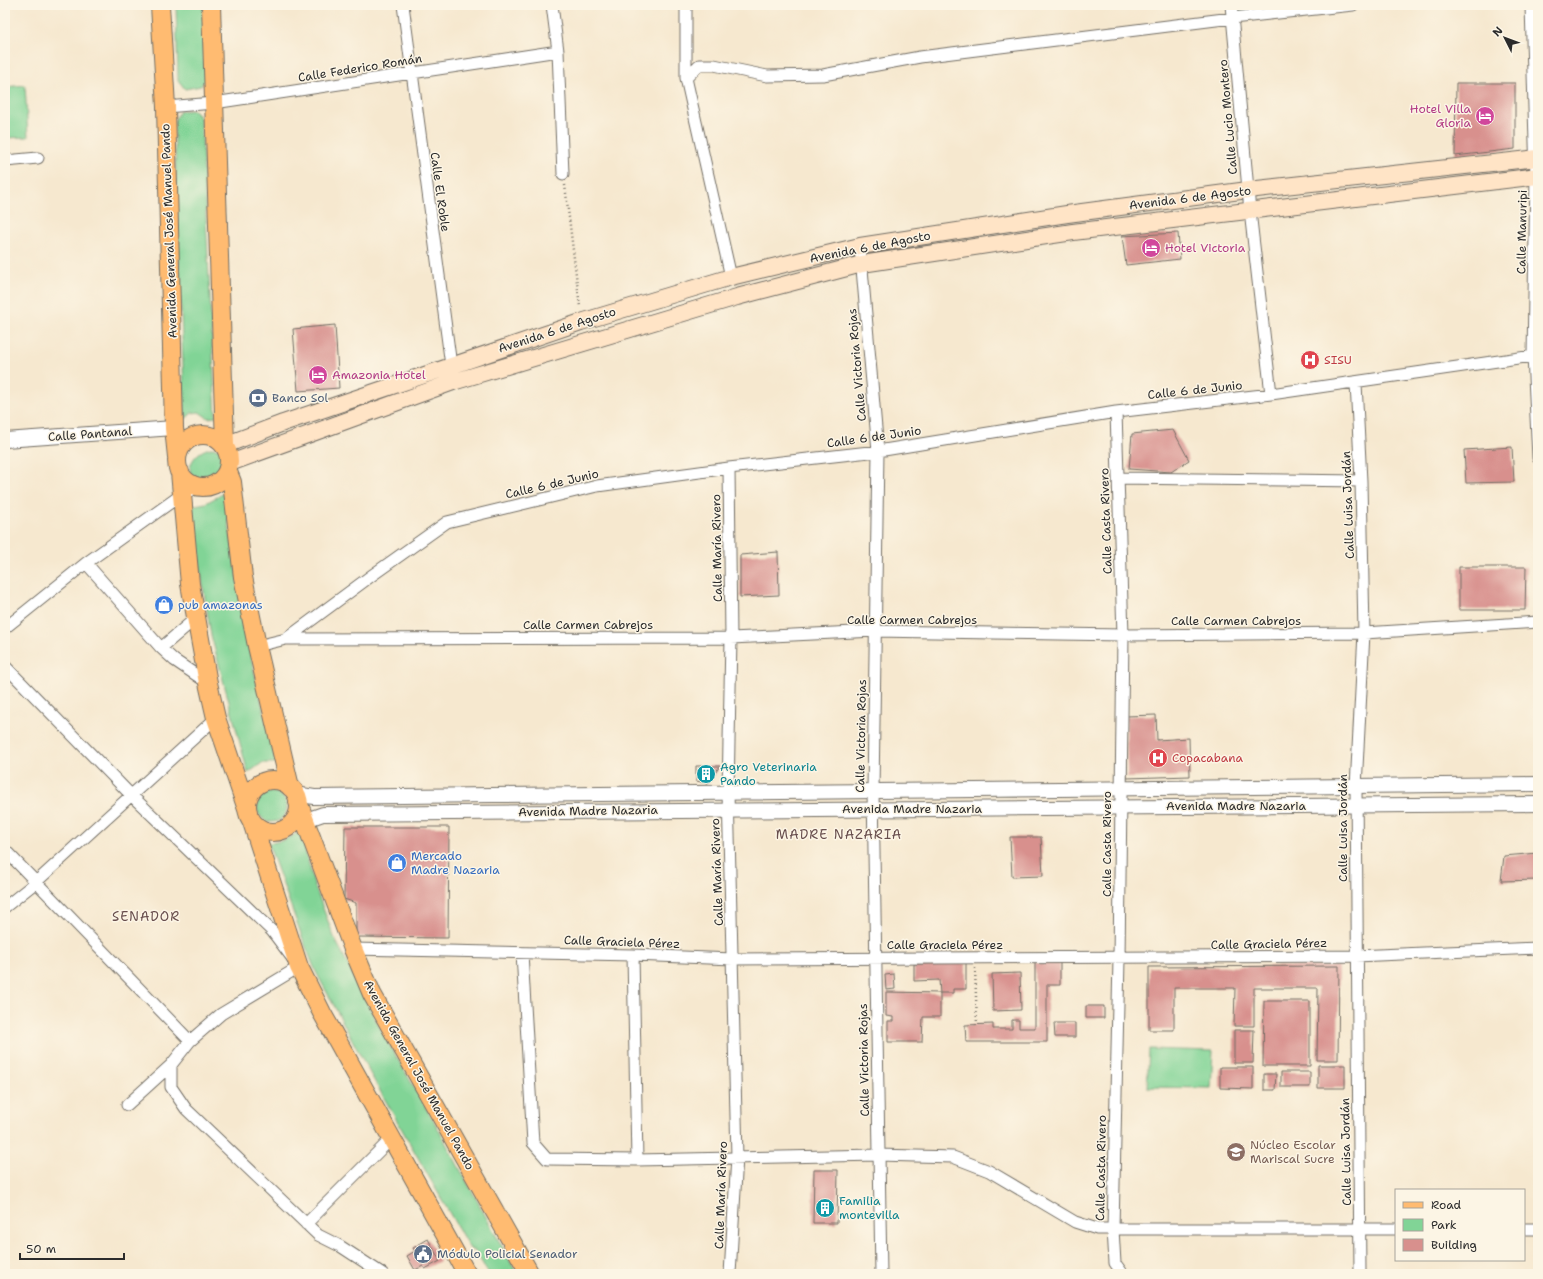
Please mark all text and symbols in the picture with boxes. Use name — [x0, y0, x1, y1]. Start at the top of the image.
north arrow — [1485, 18, 1525, 58]
text: N — [1489, 23, 1507, 40]
street label: Calle Federico Román — [297, 50, 423, 86]
street label: Calle Lucio Montero — [1215, 59, 1241, 175]
place label: Hotel Villa Gloria — [1410, 101, 1472, 131]
hotel icon: Hotel Villa Gloria — [1474, 105, 1496, 127]
street label: Avenida General José Manuel Pando — [157, 123, 181, 339]
street label: Calle El Roble — [427, 151, 454, 233]
street label: Avenida 6 de Agosto — [1128, 183, 1252, 213]
street label: Calle Manuripi — [1513, 190, 1531, 274]
street label: Avenida 6 de Agosto — [808, 227, 932, 267]
hotel icon: Hotel Victoria — [1140, 237, 1162, 259]
place label: Hotel Victoria — [1165, 240, 1246, 256]
street label: Avenida 6 de Agosto — [496, 303, 618, 357]
street label: Calle Victoria Rojas — [844, 308, 870, 422]
hospital icon: SISU — [1299, 349, 1321, 371]
place label: SISU — [1324, 352, 1352, 368]
hotel icon: Amazonia Hotel — [307, 364, 329, 386]
place label: Amazonia Hotel — [332, 367, 426, 383]
street label: Calle 6 de Junio — [1147, 377, 1243, 403]
bank icon: Banco Sol — [247, 387, 269, 409]
place label: Banco Sol — [272, 390, 329, 406]
street label: Calle 6 de Junio — [826, 422, 922, 452]
street label: Calle Pantanal — [47, 423, 133, 445]
street label: Calle Luisa Jordán — [1338, 451, 1358, 559]
street label: Calle 6 de Junio — [504, 466, 600, 502]
street label: Calle Casta Rivero — [1096, 468, 1116, 574]
street label: Calle María Rivero — [708, 494, 726, 602]
shop icon: pub amazonas — [153, 594, 175, 616]
place label: pub amazonas — [178, 597, 263, 613]
street label: Calle Carmen Cabrejos — [847, 612, 977, 628]
street label: Calle Carmen Cabrejos — [1171, 613, 1301, 629]
street label: Calle Carmen Cabrejos — [523, 617, 653, 633]
street label: Calle Victoria Rojas — [852, 679, 870, 793]
hospital icon: Copacabana — [1147, 747, 1169, 769]
place label: Copacabana — [1172, 750, 1244, 766]
place label: Agro Veterinaria Pando — [720, 759, 817, 789]
building icon: Agro Veterinaria Pando — [695, 763, 717, 785]
street label: Calle Luisa Jordán — [1335, 774, 1351, 882]
street label: Calle Casta Rivero — [1099, 791, 1115, 897]
street label: Avenida Madre Nazaria — [1166, 798, 1306, 814]
street label: Avenida Madre Nazaria — [842, 801, 982, 817]
street label: Avenida Madre Nazaria — [518, 802, 659, 820]
street label: Calle María Rivero — [707, 818, 727, 926]
district label: MADRE NAZARIA — [776, 826, 902, 843]
place label: Mercado Madre Nazaria — [411, 848, 500, 878]
shop icon: Mercado Madre Nazaria — [386, 852, 408, 874]
district label: SENADOR — [112, 908, 180, 925]
street label: Calle Graciela Pérez — [563, 932, 681, 952]
street label: Calle Graciela Pérez — [1211, 935, 1327, 953]
street label: Calle Graciela Pérez — [887, 937, 1003, 953]
street label: Avenida General José Manuel Pando — [360, 977, 478, 1173]
street label: Calle Victoria Rojas — [855, 1003, 873, 1117]
street label: Calle Luisa Jordán — [1337, 1098, 1355, 1206]
street label: Calle Casta Rivero — [1092, 1115, 1110, 1221]
place label: Núcleo Escolar Mariscal Sucre — [1250, 1137, 1336, 1167]
street label: Calle María Rivero — [711, 1141, 731, 1249]
school or university icon: Núcleo Escolar Mariscal Sucre — [1225, 1141, 1247, 1163]
legend — [1395, 1189, 1525, 1261]
place label: Familia montevilla — [839, 1193, 900, 1223]
building icon: Familia montevilla — [814, 1197, 836, 1219]
text: Road — [1431, 1197, 1462, 1213]
text: Park — [1431, 1217, 1457, 1233]
scale bar — [20, 1235, 124, 1261]
text: Building — [1431, 1237, 1477, 1253]
text: 50 m — [26, 1241, 56, 1257]
public building icon: Módulo Policial Senador — [412, 1243, 434, 1265]
place label: Módulo Policial Senador — [437, 1246, 578, 1262]

